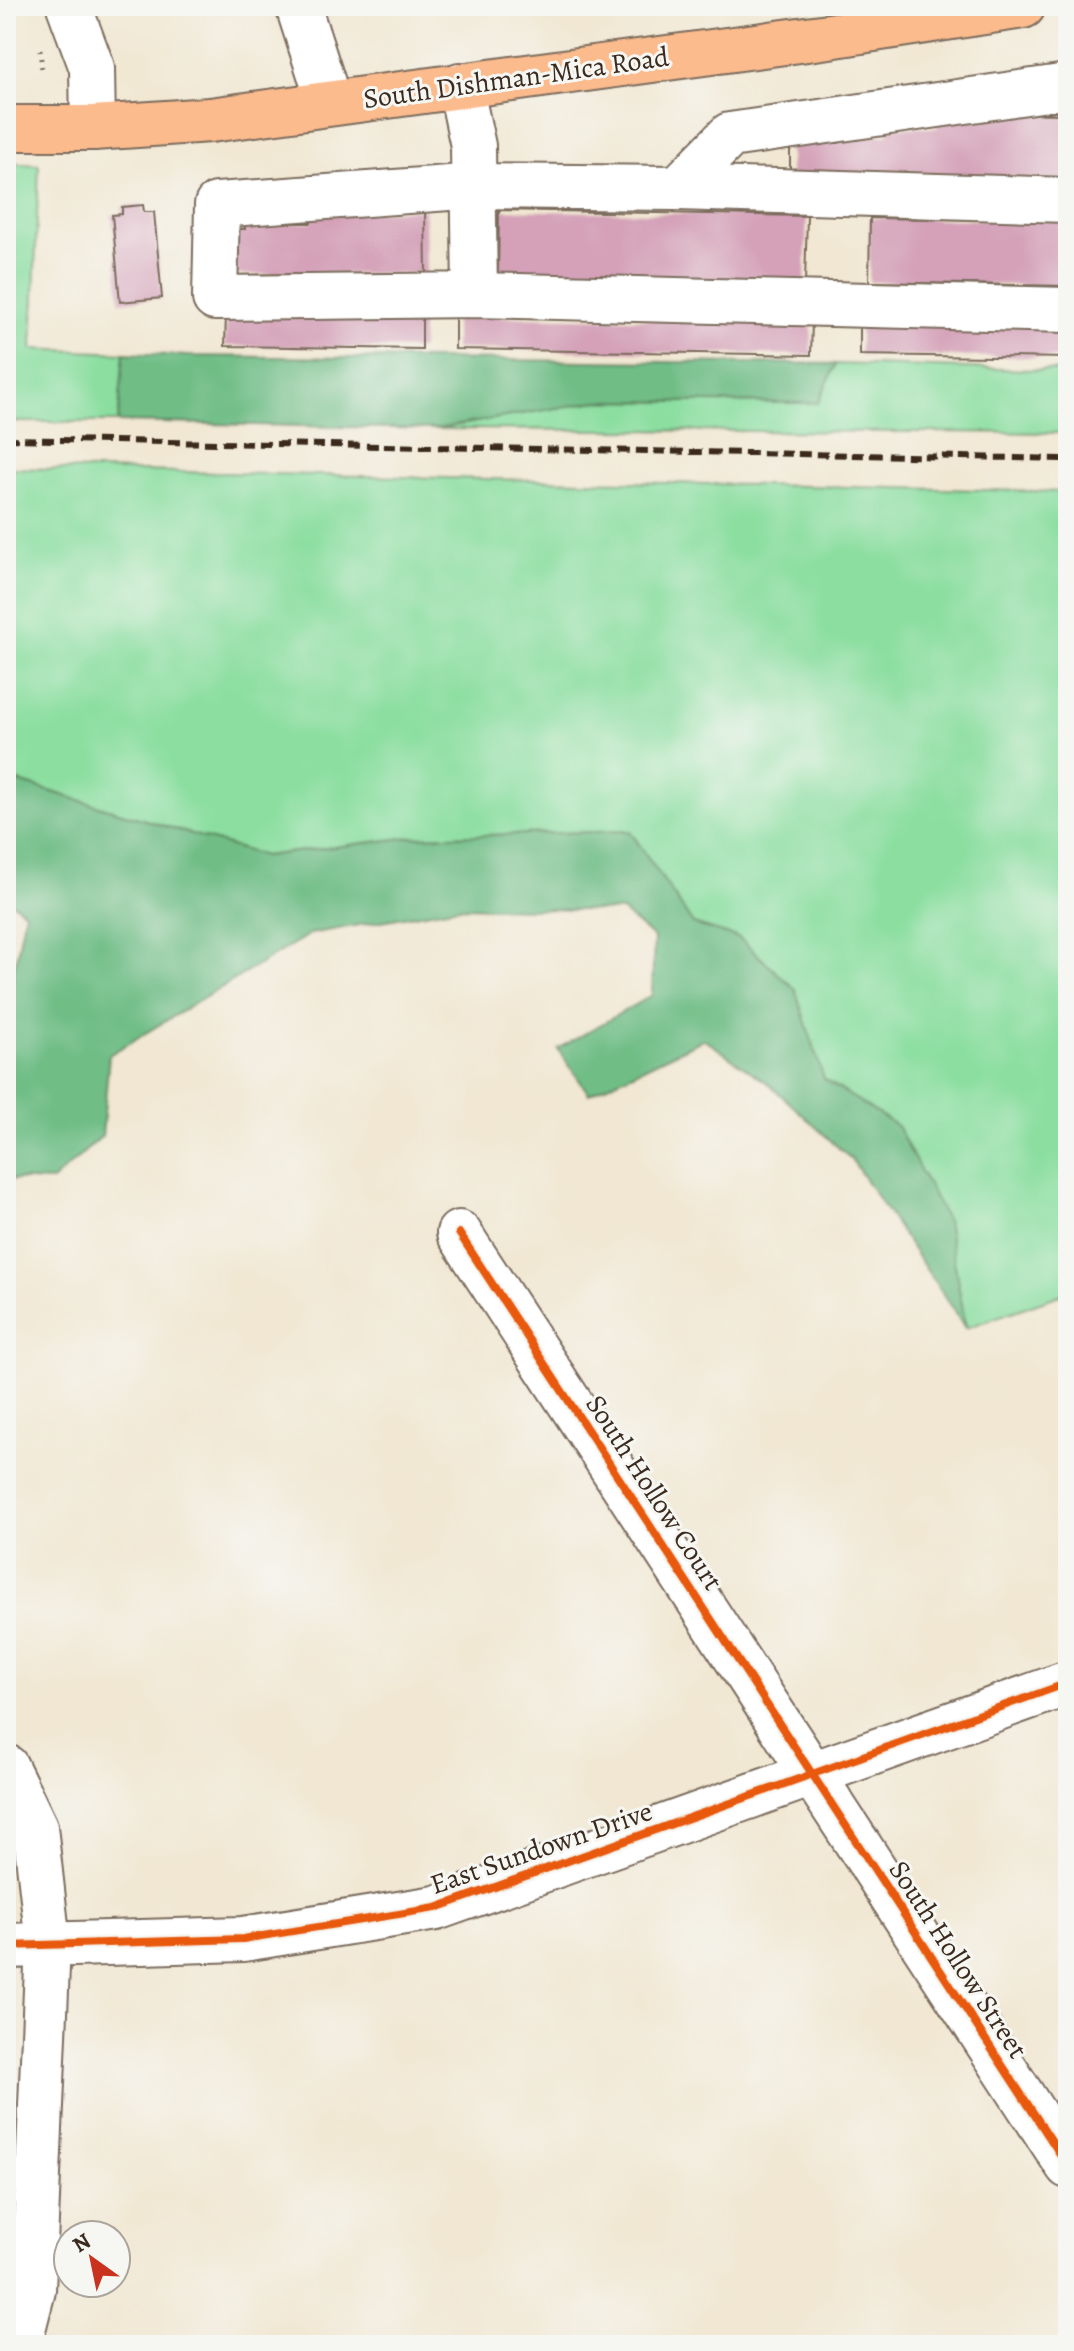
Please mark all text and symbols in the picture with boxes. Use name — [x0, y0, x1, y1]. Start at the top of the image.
street label: South Dishman-Mica Road — [361, 38, 672, 118]
street label: South Hollow Court — [577, 1387, 732, 1598]
street label: East Sundown Drive — [425, 1792, 657, 1904]
street label: South Hollow Street — [880, 1853, 1036, 2066]
north arrow — [52, 2219, 132, 2299]
text: N — [67, 2226, 97, 2260]

